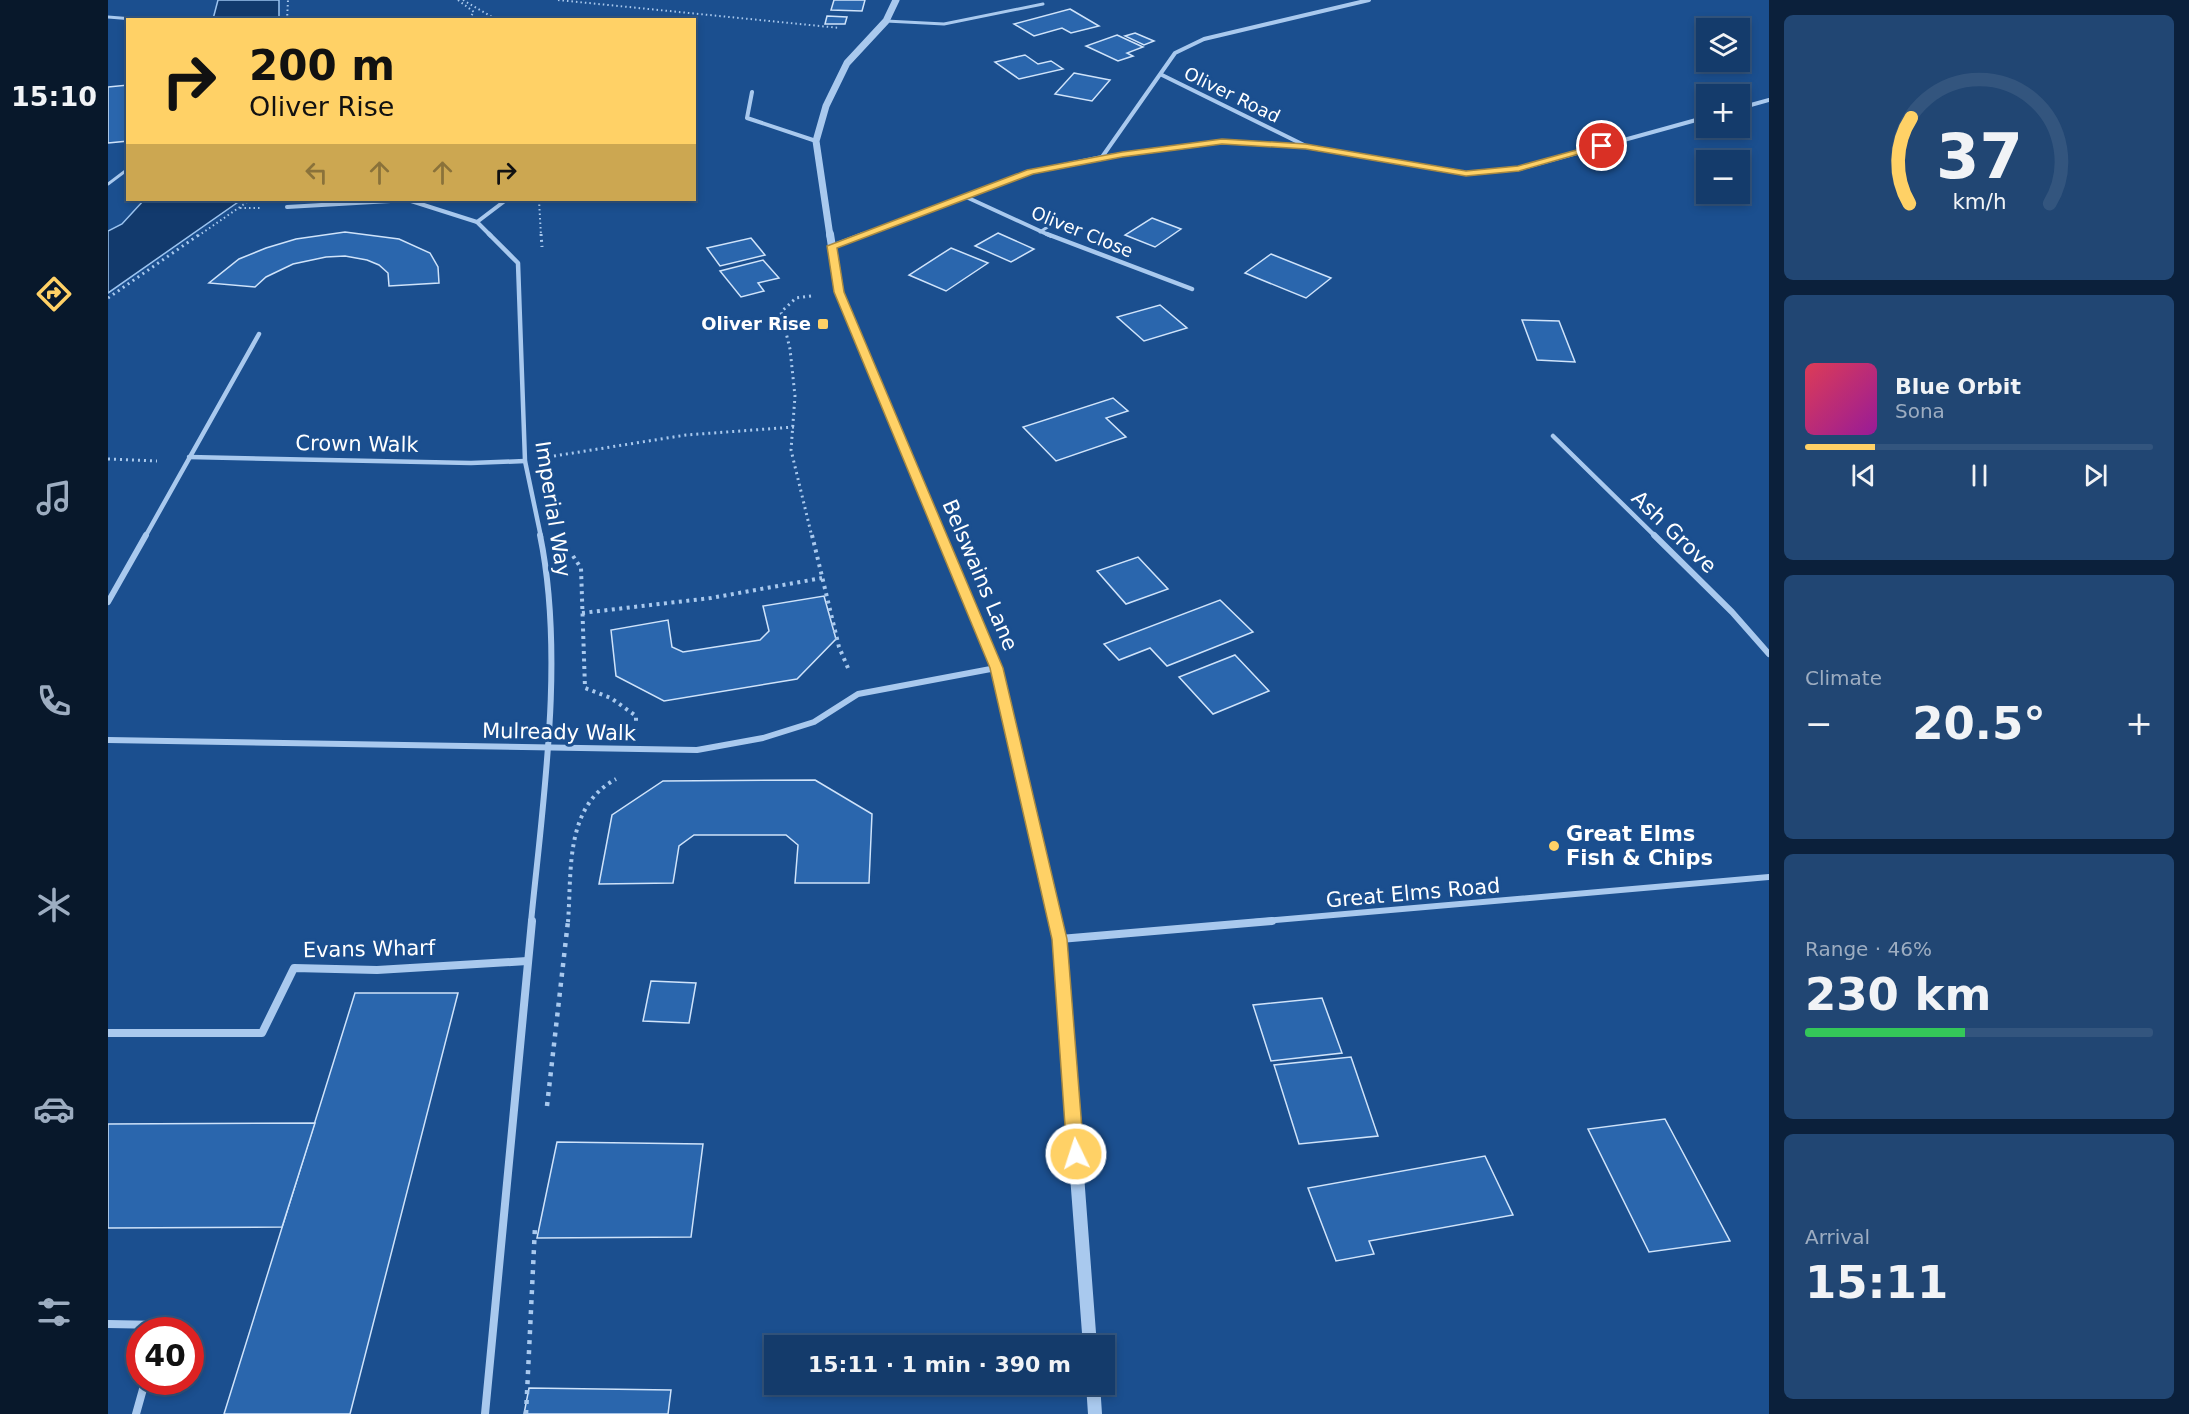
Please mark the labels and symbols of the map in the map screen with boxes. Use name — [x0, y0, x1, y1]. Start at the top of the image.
street label: Oliver Road — [1181, 62, 1284, 127]
pin — [1576, 120, 1627, 171]
street label: Oliver Close — [1028, 202, 1136, 262]
place label: Oliver Rise — [701, 313, 811, 334]
marker: Oliver Rise — [816, 317, 830, 331]
street label: Crown Walk — [295, 431, 420, 457]
street label: Imperial Way — [530, 439, 576, 579]
street label: Ash Grove — [1627, 486, 1721, 578]
street label: Belswains Lane — [937, 496, 1023, 654]
street label: Mulready Walk — [482, 719, 637, 745]
place label: Great Elms Fish & Chips — [1566, 822, 1713, 870]
marker: Great Elms Fish & Chips — [1547, 839, 1561, 853]
street label: Great Elms Road — [1325, 873, 1501, 913]
street label: Evans Wharf — [303, 936, 436, 962]
position arrow — [1044, 1122, 1108, 1186]
speed limit sign: 40 — [126, 1317, 204, 1395]

